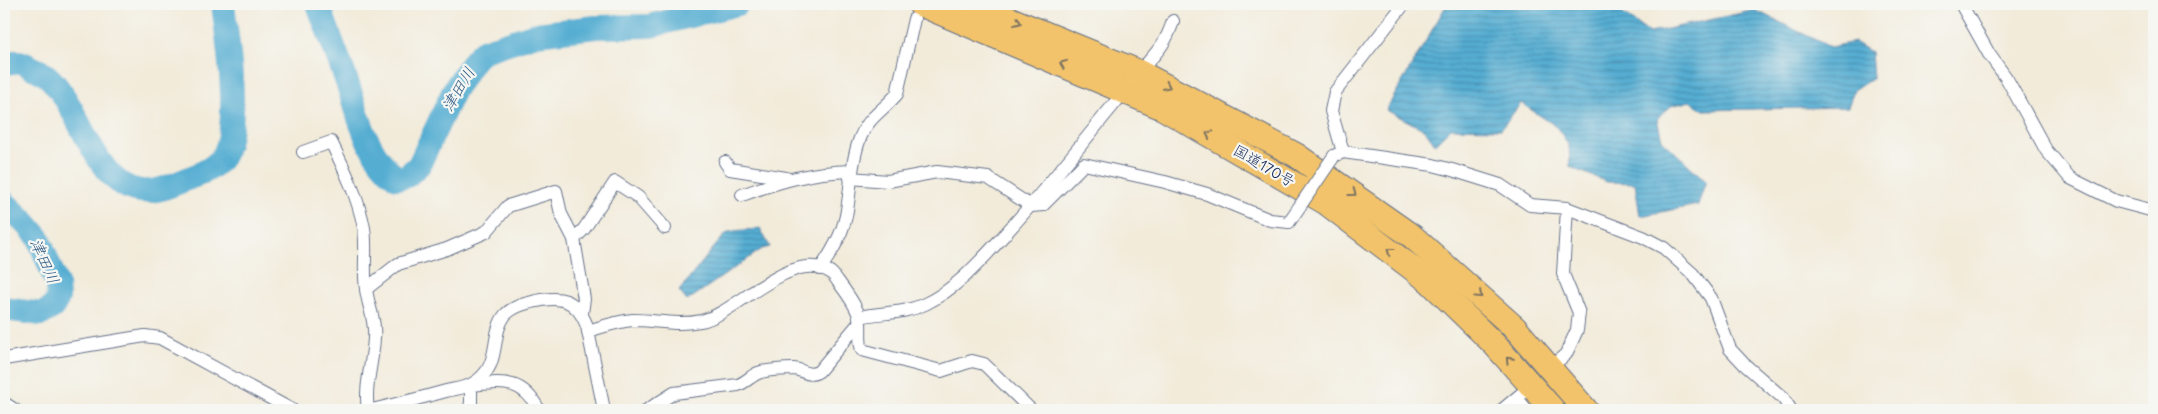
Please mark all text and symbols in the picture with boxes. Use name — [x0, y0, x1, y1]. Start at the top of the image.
one-way arrow — [1013, 17, 1021, 27]
one-way arrow — [1059, 60, 1068, 71]
water label: 津田川 — [437, 63, 479, 115]
one-way arrow — [1162, 80, 1171, 90]
one-way arrow — [1206, 130, 1215, 140]
street label: 国道170号 — [1230, 140, 1299, 191]
one-way arrow — [1347, 187, 1357, 196]
water label: 津田川 — [26, 235, 64, 287]
one-way arrow — [1387, 248, 1396, 256]
one-way arrow — [1474, 289, 1483, 298]
one-way arrow — [1506, 357, 1515, 366]

